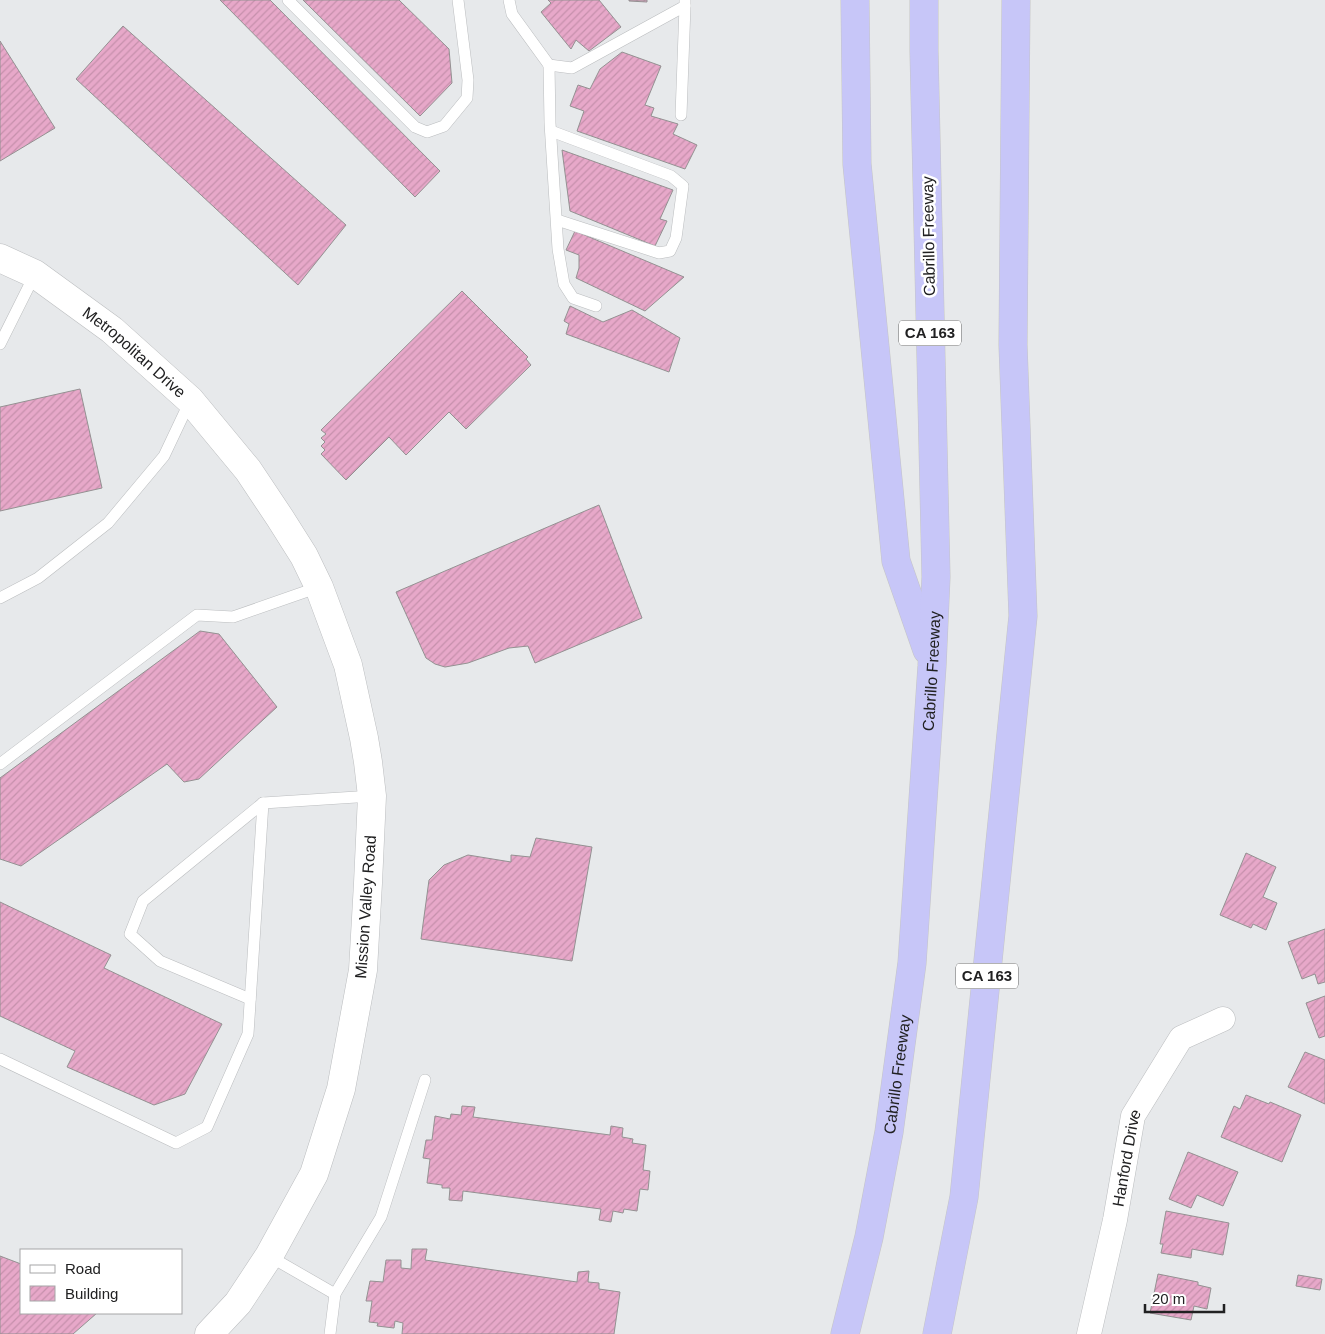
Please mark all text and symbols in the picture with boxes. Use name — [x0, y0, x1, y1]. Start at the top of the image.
street label: Cabrillo Freeway — [919, 176, 938, 296]
street label: Metropolitan Drive — [79, 304, 189, 401]
road number: CA 163 — [899, 320, 961, 346]
street label: Cabrillo Freeway — [920, 611, 943, 732]
street label: Mission Valley Road — [352, 835, 379, 979]
road number: CA 163 — [956, 964, 1018, 988]
street label: Cabrillo Freeway — [881, 1014, 914, 1135]
street label: Hanford Drive — [1109, 1106, 1144, 1208]
legend — [20, 1249, 182, 1314]
text: Road — [65, 1260, 101, 1277]
scale bar — [1145, 1282, 1224, 1314]
text: Building — [65, 1285, 118, 1302]
text: 20 m — [1152, 1290, 1185, 1307]

